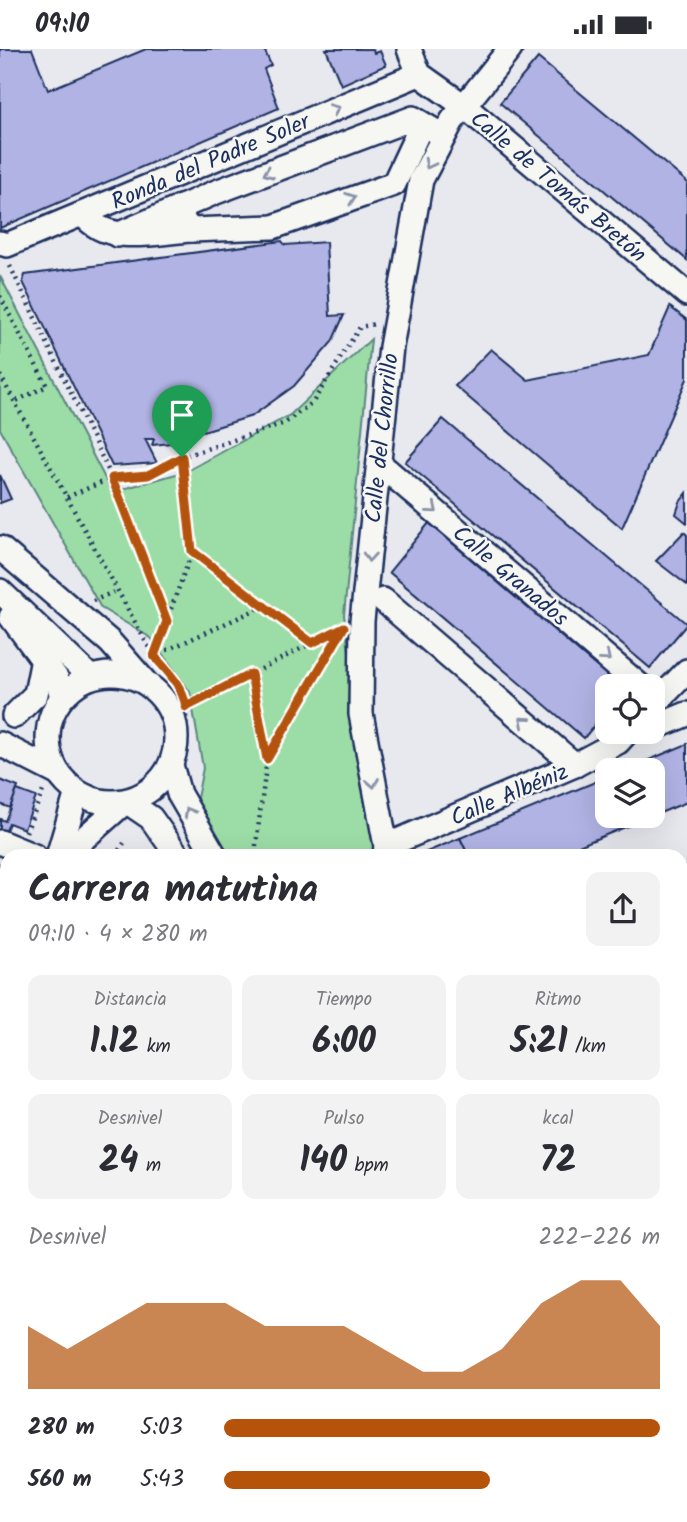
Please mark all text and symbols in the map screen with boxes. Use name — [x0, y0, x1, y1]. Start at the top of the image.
text: 09:10 — [35, 4, 89, 46]
street label: Calle de Tomás Bretón — [461, 103, 654, 273]
street label: Ronda del Padre Soler — [106, 104, 317, 221]
one-way arrow — [328, 104, 340, 118]
one-way arrow — [423, 157, 437, 169]
one-way arrow — [263, 164, 275, 178]
one-way arrow — [344, 192, 356, 206]
street label: Calle del Chorrillo — [356, 351, 410, 525]
pin — [152, 385, 212, 457]
icon: arrive — [163, 396, 201, 434]
one-way arrow — [425, 501, 438, 513]
street label: Calle Granados — [444, 517, 576, 636]
one-way arrow — [362, 552, 377, 563]
one-way arrow — [598, 649, 611, 661]
map controls — [595, 674, 665, 828]
button: locate — [595, 674, 665, 744]
one-way arrow — [519, 717, 532, 729]
street label: Calle Albéniz — [445, 755, 574, 837]
button: layers — [595, 758, 665, 828]
one-way arrow — [365, 777, 380, 789]
one-way arrow — [184, 806, 197, 819]
text: Carrera matutina — [28, 861, 318, 921]
button: share — [586, 872, 660, 946]
text: 09:10 · 4 × 280 m — [28, 917, 208, 953]
text: Distancia — [93, 985, 167, 1015]
text: Tiempo — [316, 985, 372, 1015]
text: Ritmo — [535, 985, 581, 1015]
text: 1.12 — [89, 1015, 139, 1071]
text: 6:00 — [312, 1015, 376, 1071]
text: 5:21 — [510, 1015, 567, 1071]
text: km — [139, 1032, 171, 1062]
text: /km — [567, 1032, 606, 1062]
text: Desnivel — [98, 1104, 162, 1134]
text: Pulso — [324, 1104, 364, 1134]
text: kcal — [543, 1104, 573, 1134]
text: 24 — [99, 1134, 138, 1190]
text: 140 — [299, 1134, 347, 1190]
text: 72 — [540, 1134, 576, 1190]
text: m — [138, 1151, 161, 1181]
text: bpm — [347, 1151, 389, 1181]
text: Desnivel — [28, 1220, 106, 1256]
text: 222–226 m — [539, 1220, 660, 1256]
text: 280 m — [28, 1410, 94, 1446]
text: 5:03 — [140, 1410, 183, 1446]
text: 560 m — [28, 1462, 92, 1498]
text: 5:43 — [140, 1462, 184, 1498]

